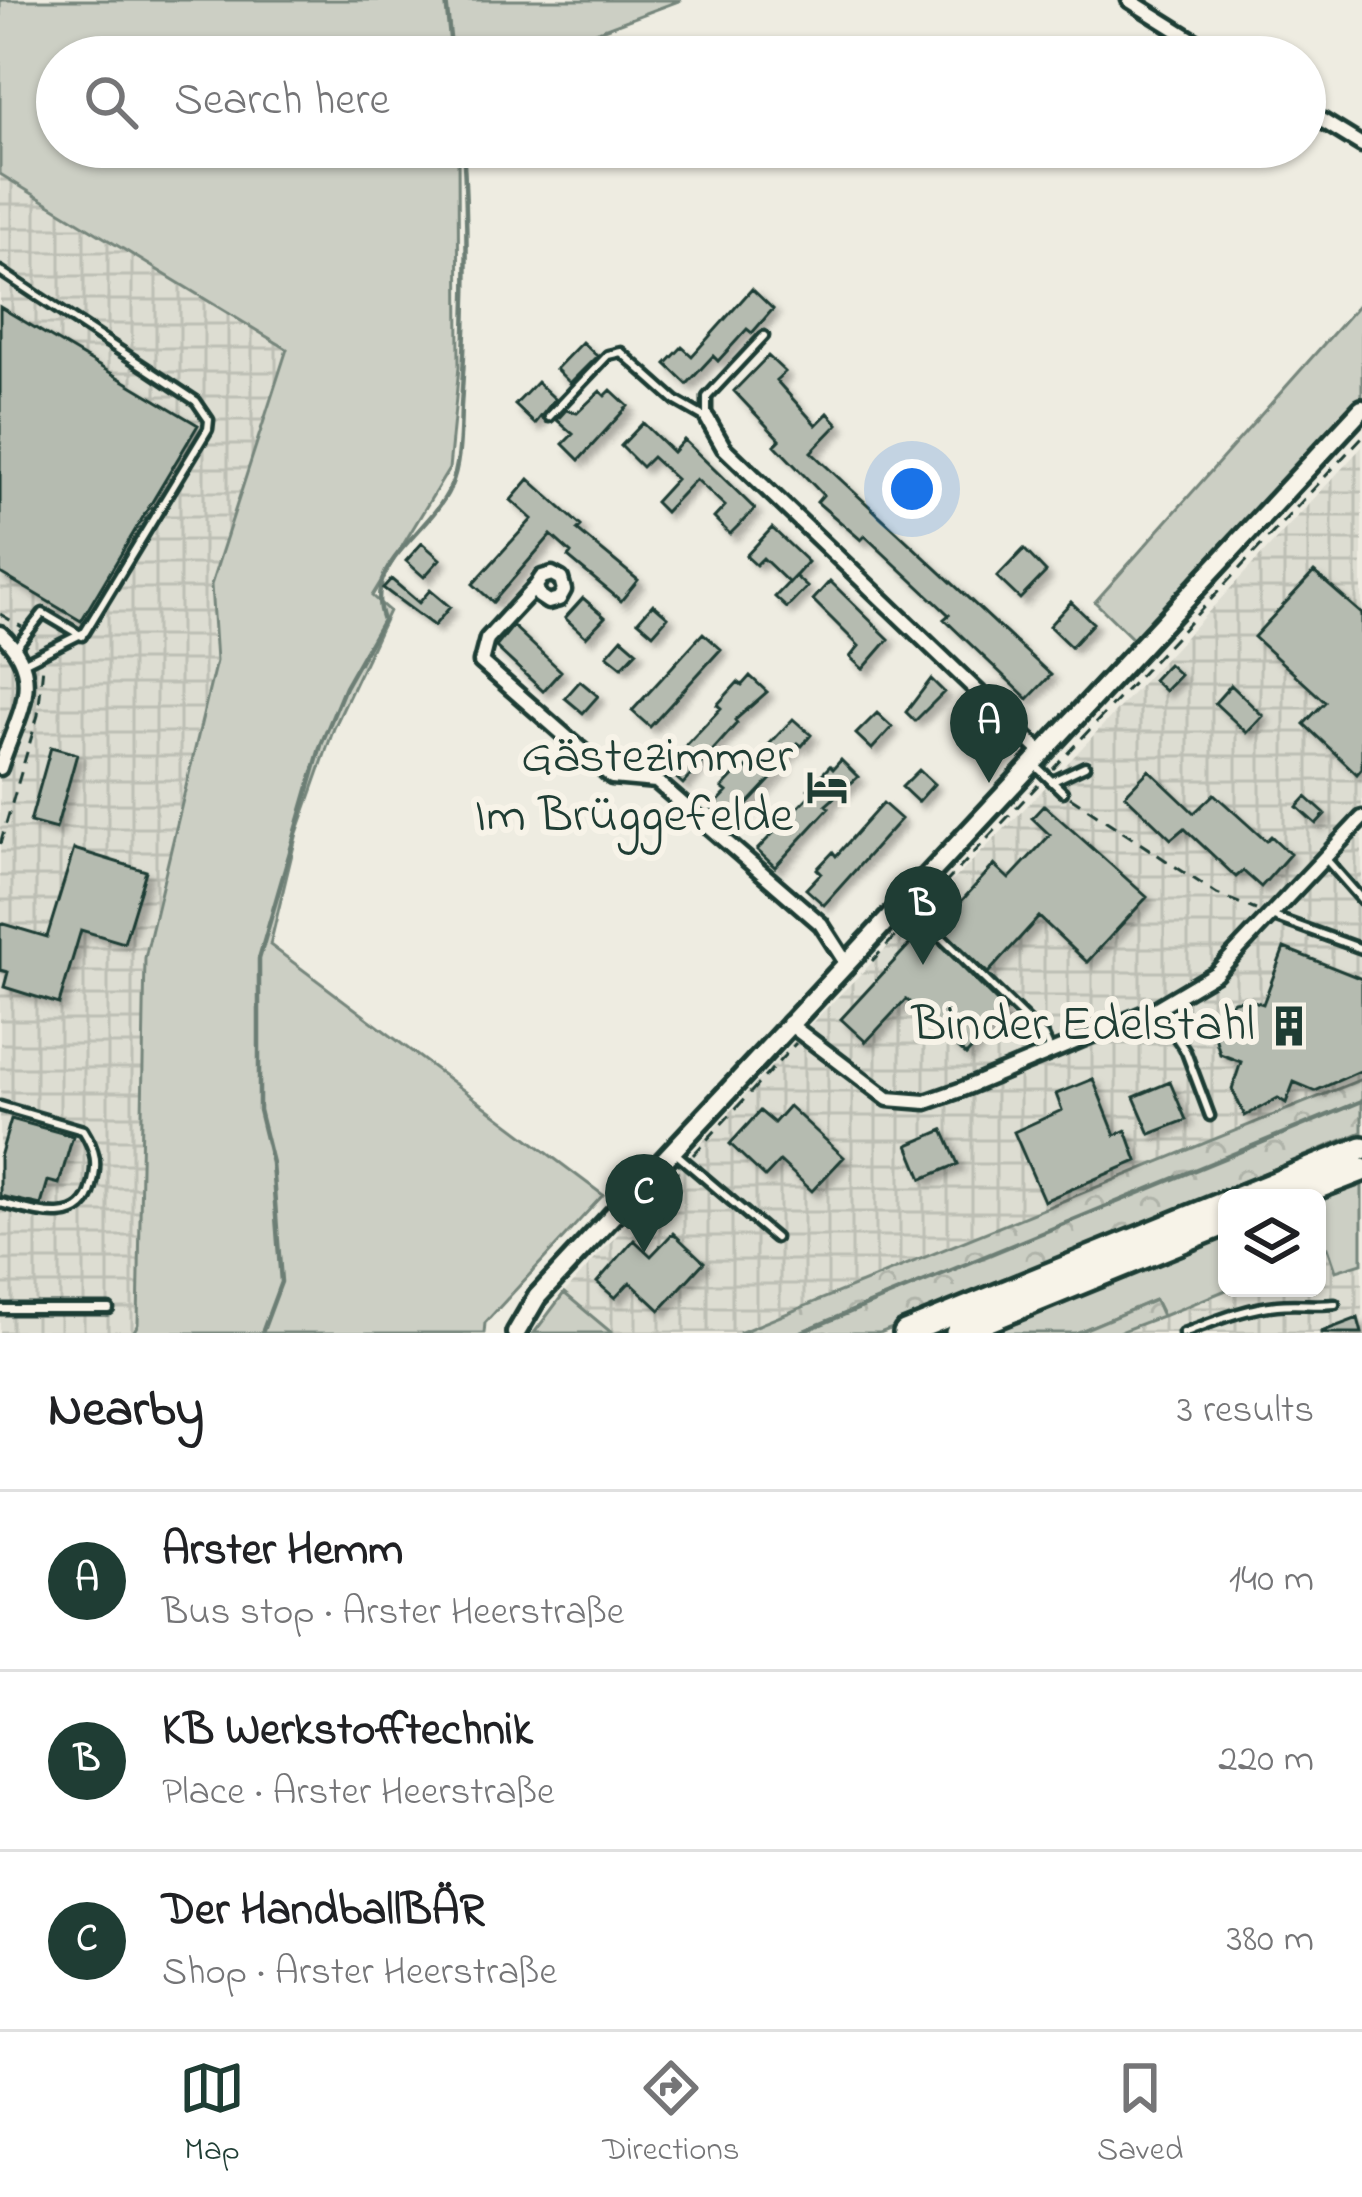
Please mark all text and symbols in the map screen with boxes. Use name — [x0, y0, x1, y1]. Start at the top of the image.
search box — [36, 36, 1326, 168]
icon: search — [78, 69, 144, 135]
text: Search here — [174, 69, 390, 135]
your location — [882, 459, 942, 519]
pin: A — [950, 684, 1028, 783]
place label: Gästezimmer Im Brüggefelde — [474, 721, 793, 855]
hotel icon: Gästezimmer Im Brüggefelde — [804, 764, 850, 810]
pin: B — [884, 866, 962, 965]
place label: Binder Edelstahl — [910, 989, 1255, 1064]
building icon: Binder Edelstahl — [1266, 1003, 1312, 1049]
pin: C — [605, 1154, 683, 1253]
map controls — [1218, 1189, 1326, 1297]
button: layers — [1218, 1189, 1326, 1297]
text: Nearby — [48, 1374, 204, 1449]
text: 3 results — [1177, 1383, 1314, 1440]
text: Arster Hemm — [162, 1519, 403, 1585]
text: A — [75, 1552, 99, 1609]
text: 140 m — [1229, 1552, 1314, 1609]
text: Bus stop · Arster Heerstraße — [162, 1585, 624, 1642]
text: KB Werkstofftechnik — [162, 1699, 533, 1765]
text: B — [74, 1732, 100, 1789]
text: 220 m — [1218, 1732, 1314, 1789]
text: Place · Arster Heerstraße — [162, 1765, 555, 1822]
text: Der HandballBÄR — [162, 1879, 484, 1945]
text: C — [76, 1912, 98, 1969]
text: 380 m — [1226, 1912, 1314, 1969]
text: Shop · Arster Heerstraße — [162, 1945, 557, 2002]
tab: Map — [179, 2055, 245, 2175]
tab: Directions — [602, 2055, 740, 2175]
tab: Saved — [1097, 2055, 1183, 2175]

